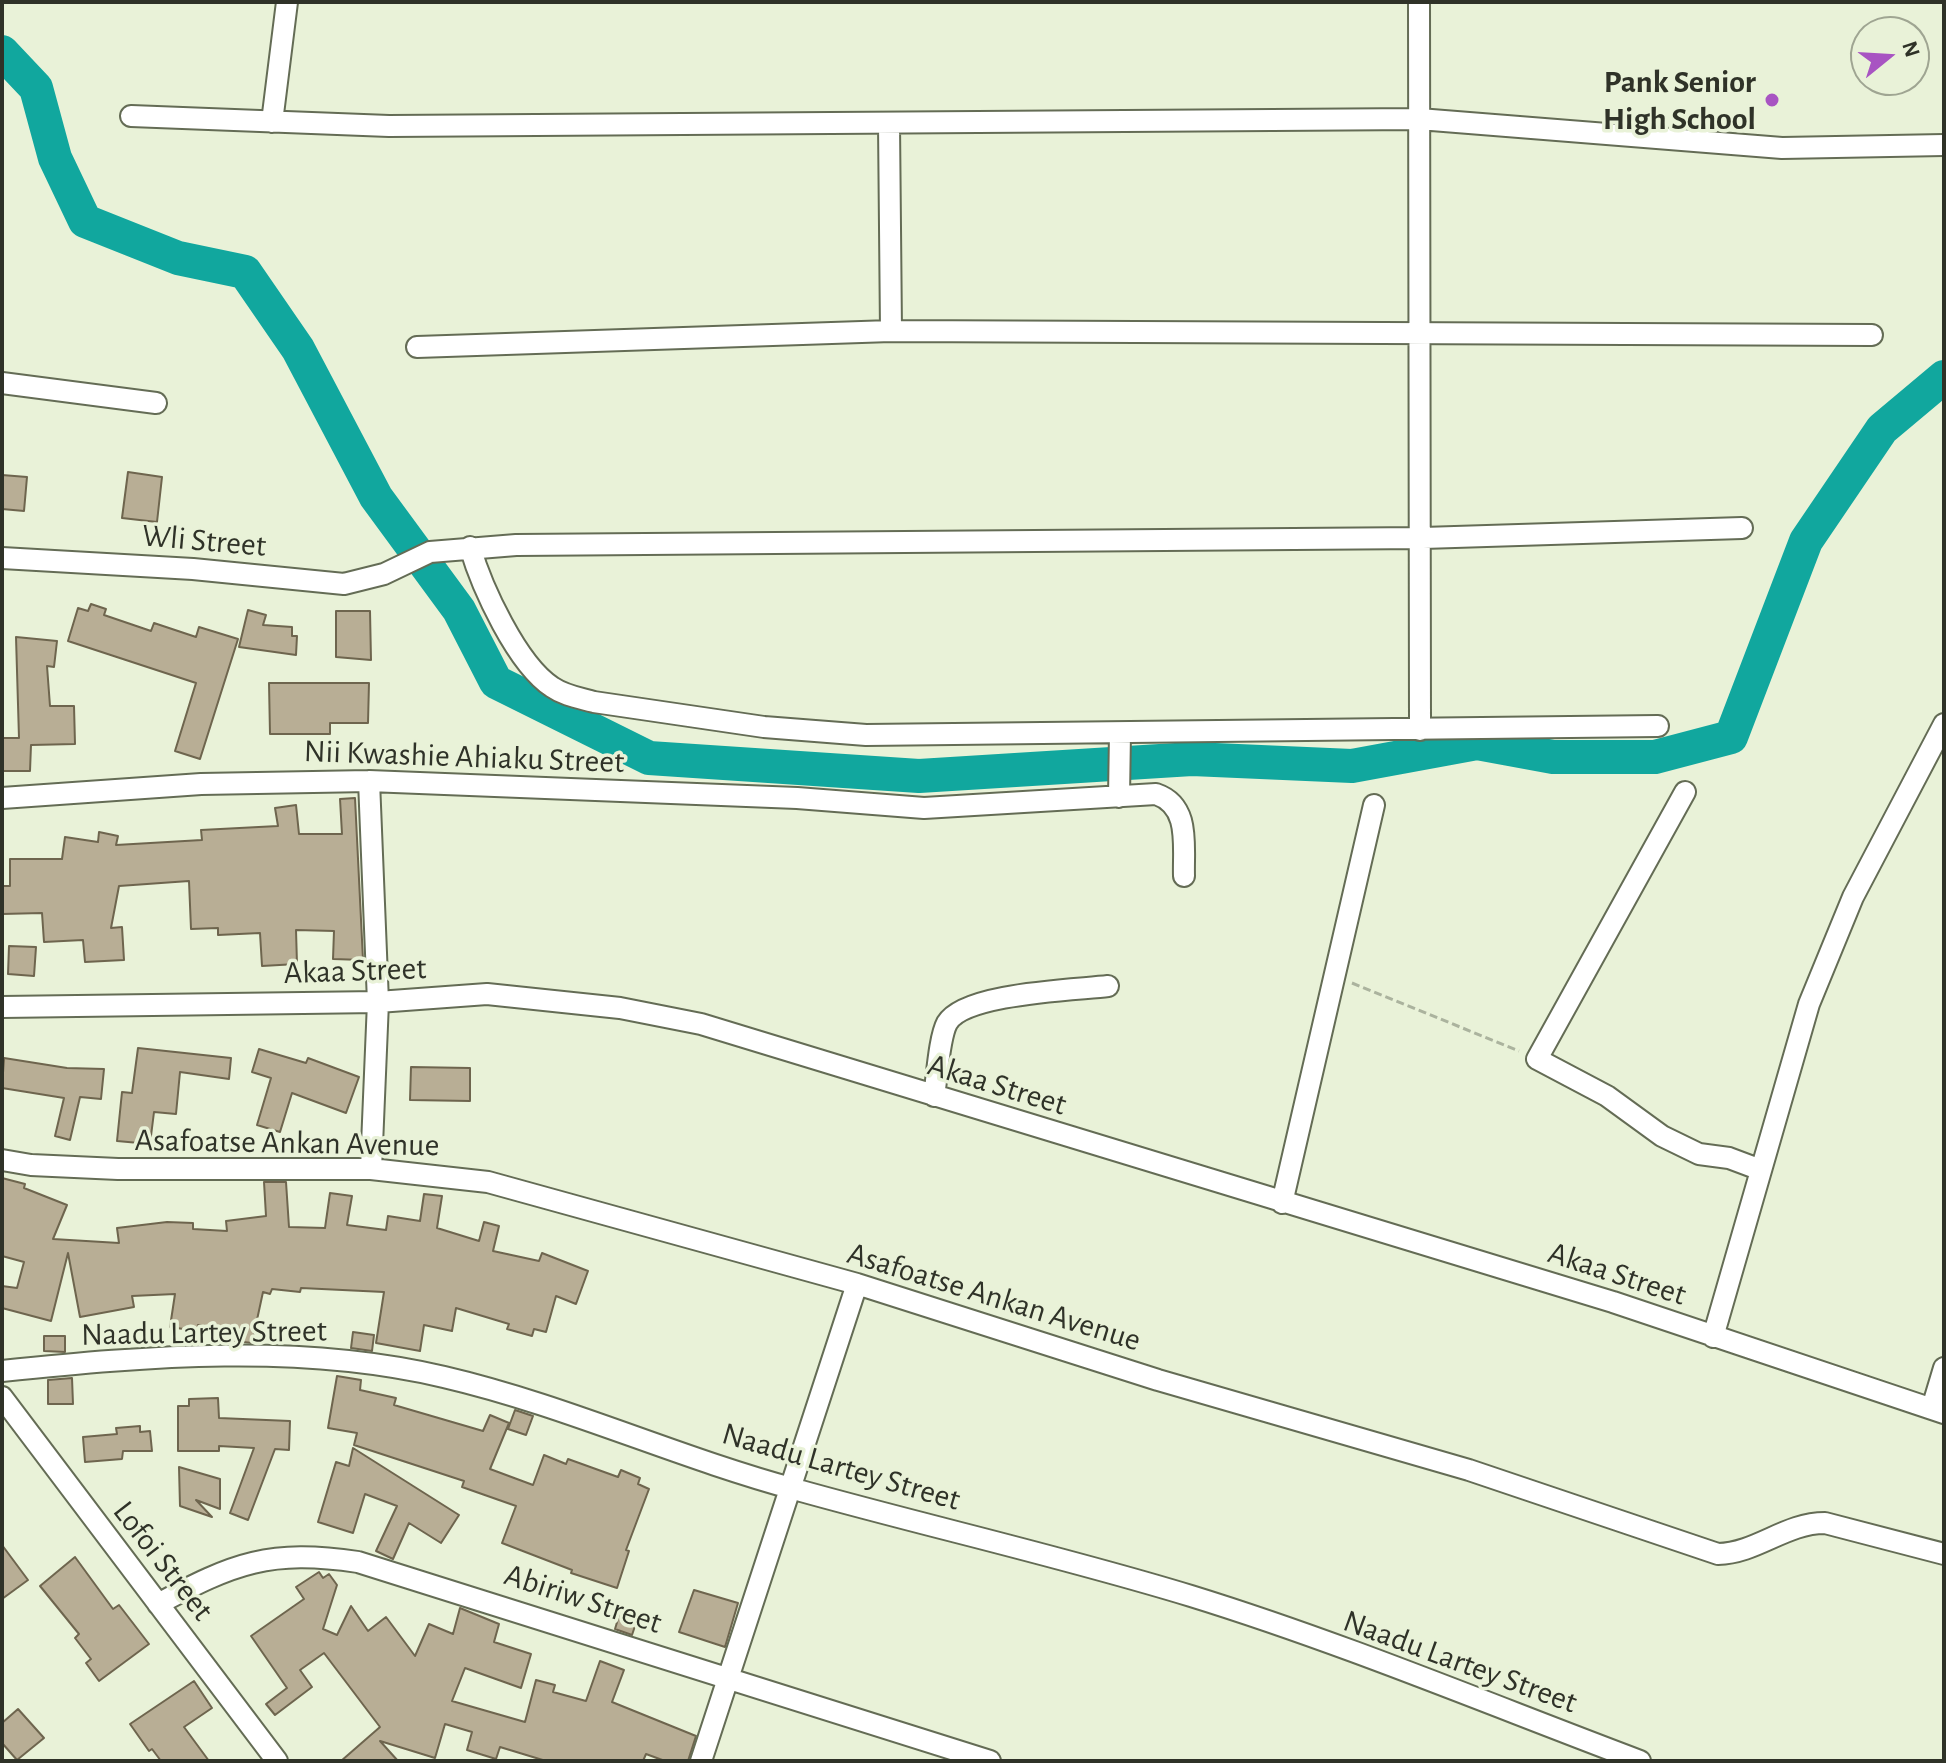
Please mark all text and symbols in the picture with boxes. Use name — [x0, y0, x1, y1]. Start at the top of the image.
north arrow — [1850, 16, 1930, 96]
text: N — [1898, 39, 1924, 60]
place label: Pank Senior High School — [1603, 63, 1756, 138]
marker: Pank Senior High School — [1763, 91, 1781, 109]
street label: Wli Street — [140, 516, 268, 566]
street label: Nii Kwashie Ahiaku Street — [303, 732, 625, 782]
street label: Akaa Street — [283, 949, 427, 993]
street label: Akaa Street — [923, 1046, 1071, 1124]
street label: Asafoatse Ankan Avenue — [134, 1121, 440, 1165]
street label: Asafoatse Ankan Avenue — [843, 1234, 1145, 1360]
street label: Akaa Street — [1543, 1234, 1691, 1314]
street label: Naadu Lartey Street — [81, 1312, 327, 1354]
street label: Naadu Lartey Street — [718, 1415, 964, 1519]
street label: Lofoi Street — [104, 1494, 222, 1628]
street label: Abiriw Street — [500, 1556, 666, 1642]
street label: Naadu Lartey Street — [1338, 1602, 1582, 1722]

